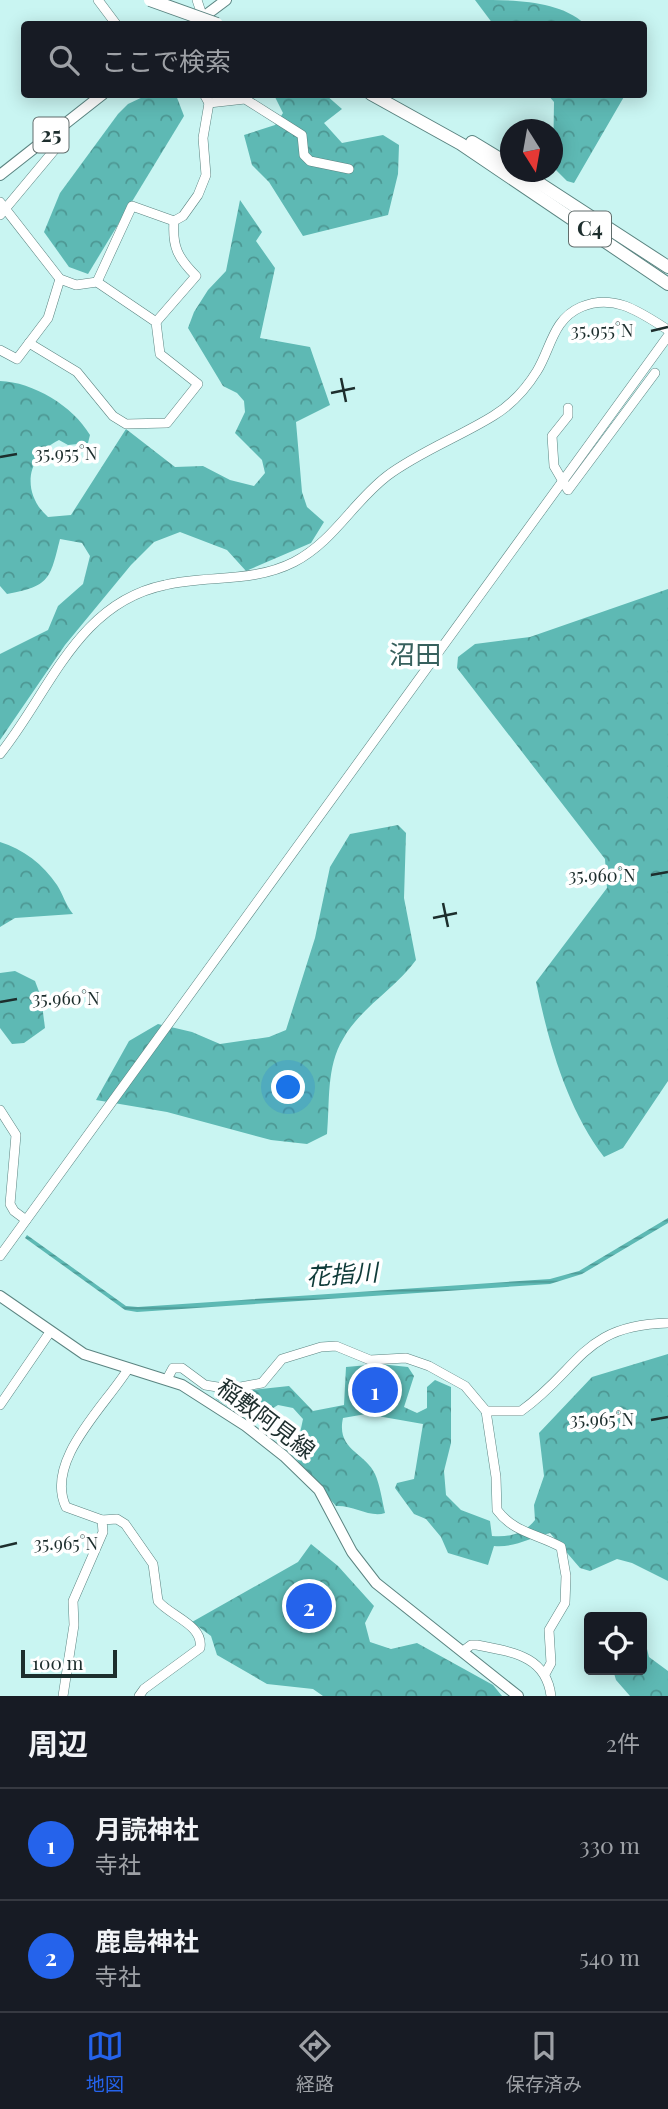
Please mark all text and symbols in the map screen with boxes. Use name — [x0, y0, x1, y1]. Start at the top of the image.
search box — [21, 21, 647, 98]
icon: search — [45, 41, 83, 79]
text: ここで検索 — [101, 43, 231, 78]
road number: 25 — [34, 118, 68, 152]
north arrow — [500, 119, 563, 182]
road number: C4 — [569, 212, 611, 246]
text: 35.955°N — [571, 318, 634, 342]
text: 35.955°N — [35, 441, 98, 465]
district label: 沼田 — [389, 636, 441, 671]
text: 35.960°N — [568, 863, 636, 887]
text: 35.960°N — [32, 986, 100, 1010]
your location — [271, 1070, 305, 1104]
water label: 花指川 — [305, 1254, 382, 1291]
pin: 1 — [352, 1364, 398, 1416]
street label: 稲敷阿見線 — [212, 1371, 322, 1465]
text: 35.965°N — [570, 1407, 635, 1431]
text: 35.965°N — [34, 1531, 99, 1555]
pin: 2 — [286, 1580, 332, 1632]
map controls — [584, 1612, 647, 1675]
button: locate — [584, 1612, 647, 1675]
scale bar — [21, 1647, 117, 1679]
text: 100 m — [32, 1649, 83, 1675]
text: 周辺 — [28, 1723, 88, 1763]
text: 2件 — [606, 1727, 640, 1758]
text: 月読神社 — [95, 1811, 199, 1846]
text: 1 — [47, 1829, 55, 1860]
text: 330 m — [579, 1829, 640, 1860]
text: 寺社 — [95, 1848, 141, 1879]
text: 鹿島神社 — [95, 1923, 199, 1958]
text: 2 — [45, 1941, 57, 1972]
text: 540 m — [579, 1941, 640, 1972]
text: 寺社 — [95, 1960, 141, 1991]
tab: 地図 — [86, 2027, 124, 2096]
tab: 経路 — [296, 2027, 334, 2096]
tab: 保存済み — [506, 2027, 582, 2096]

